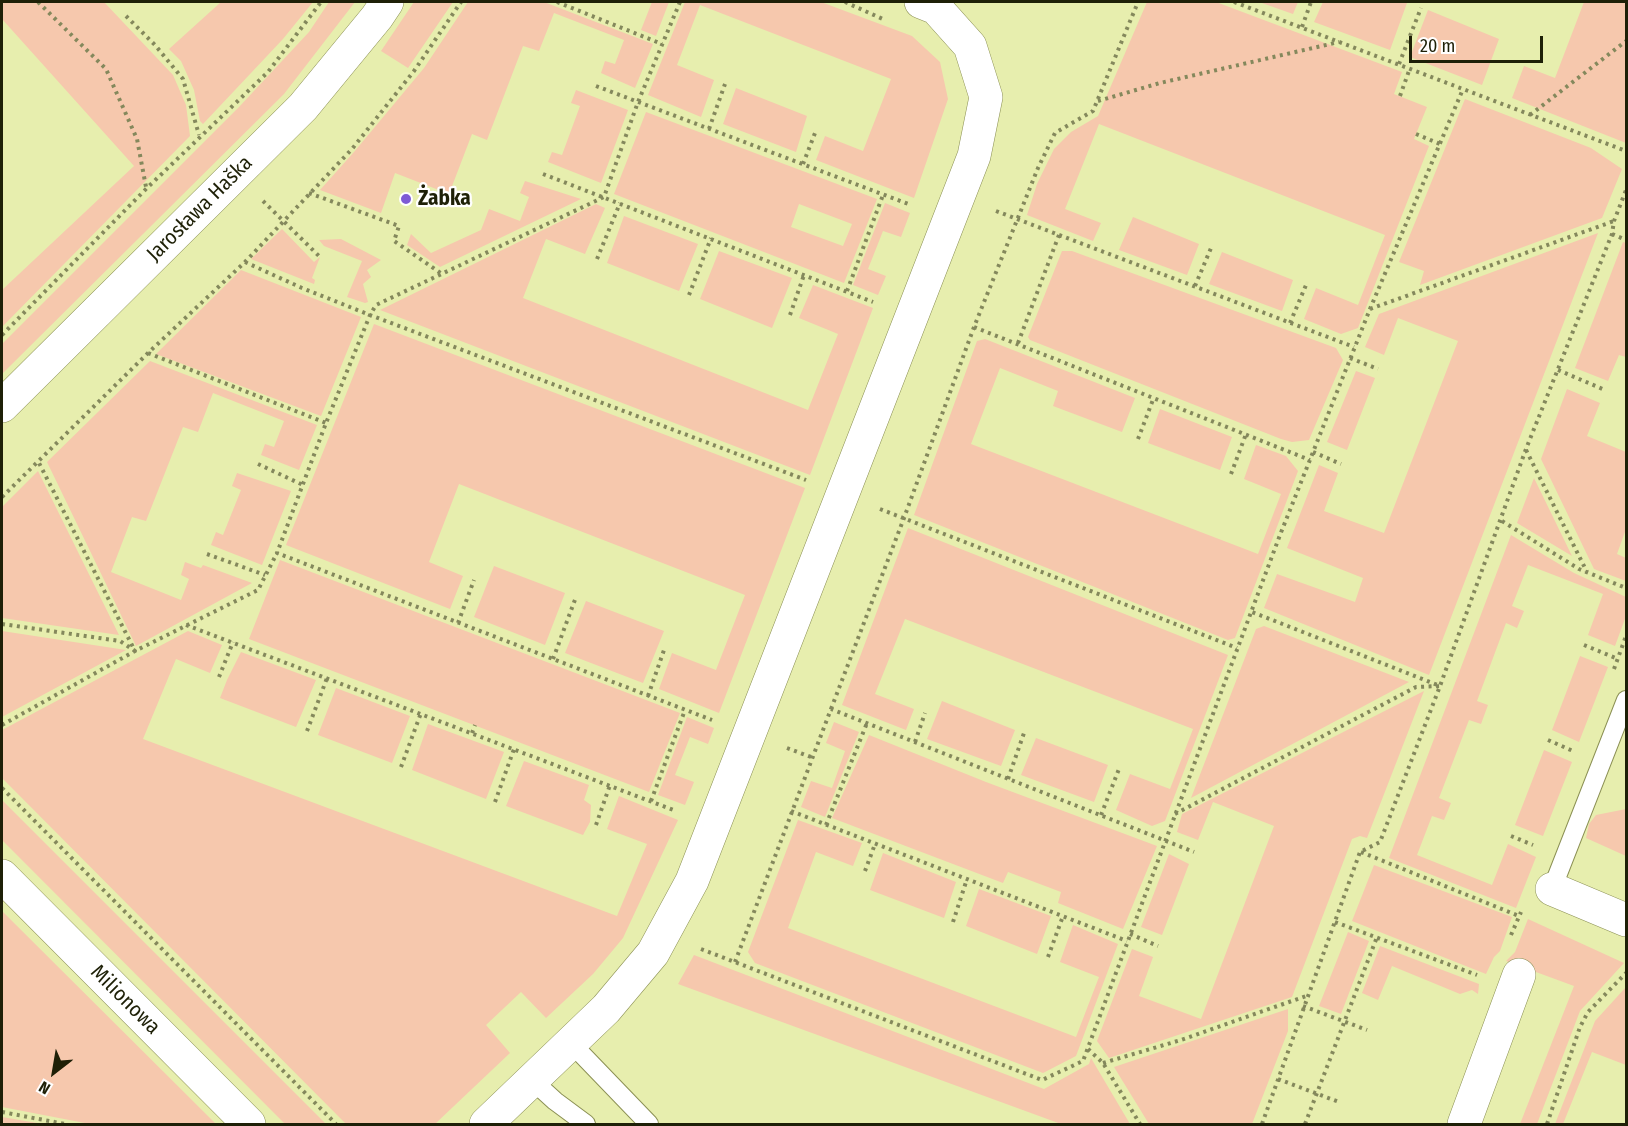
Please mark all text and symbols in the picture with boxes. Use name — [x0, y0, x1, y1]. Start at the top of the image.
scale bar — [1412, 24, 1546, 62]
text: 20 m — [1420, 35, 1455, 57]
street label: Jarosława Haška — [142, 151, 258, 267]
place label: Żabka — [418, 186, 471, 212]
marker: Żabka — [399, 192, 413, 206]
street label: Milionowa — [85, 960, 165, 1040]
north arrow — [24, 1042, 84, 1102]
text: N — [35, 1077, 53, 1098]

